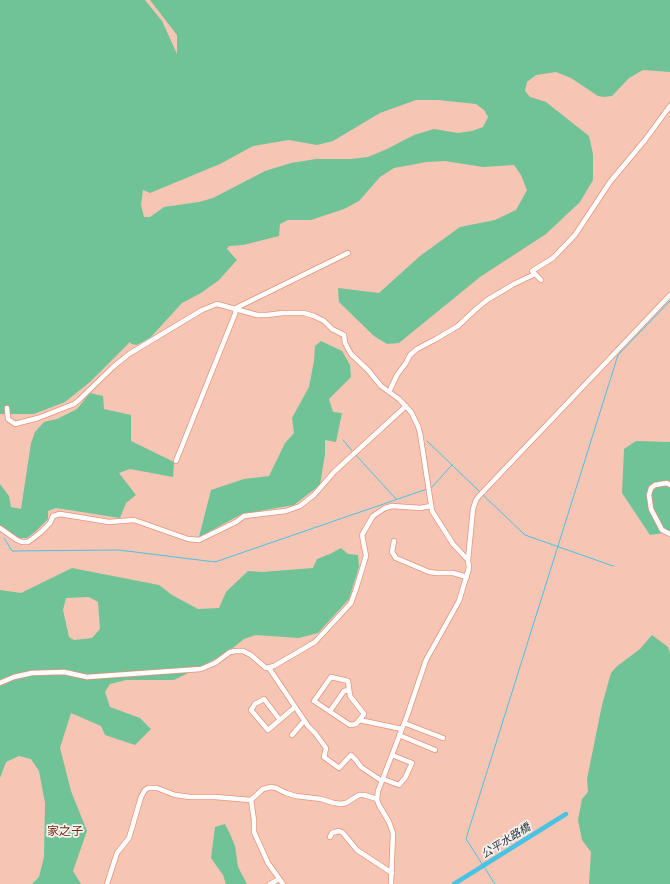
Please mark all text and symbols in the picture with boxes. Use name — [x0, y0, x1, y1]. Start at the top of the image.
water label: 公平水路橋 — [479, 821, 533, 861]
district label: 家之子 — [47, 825, 83, 839]

